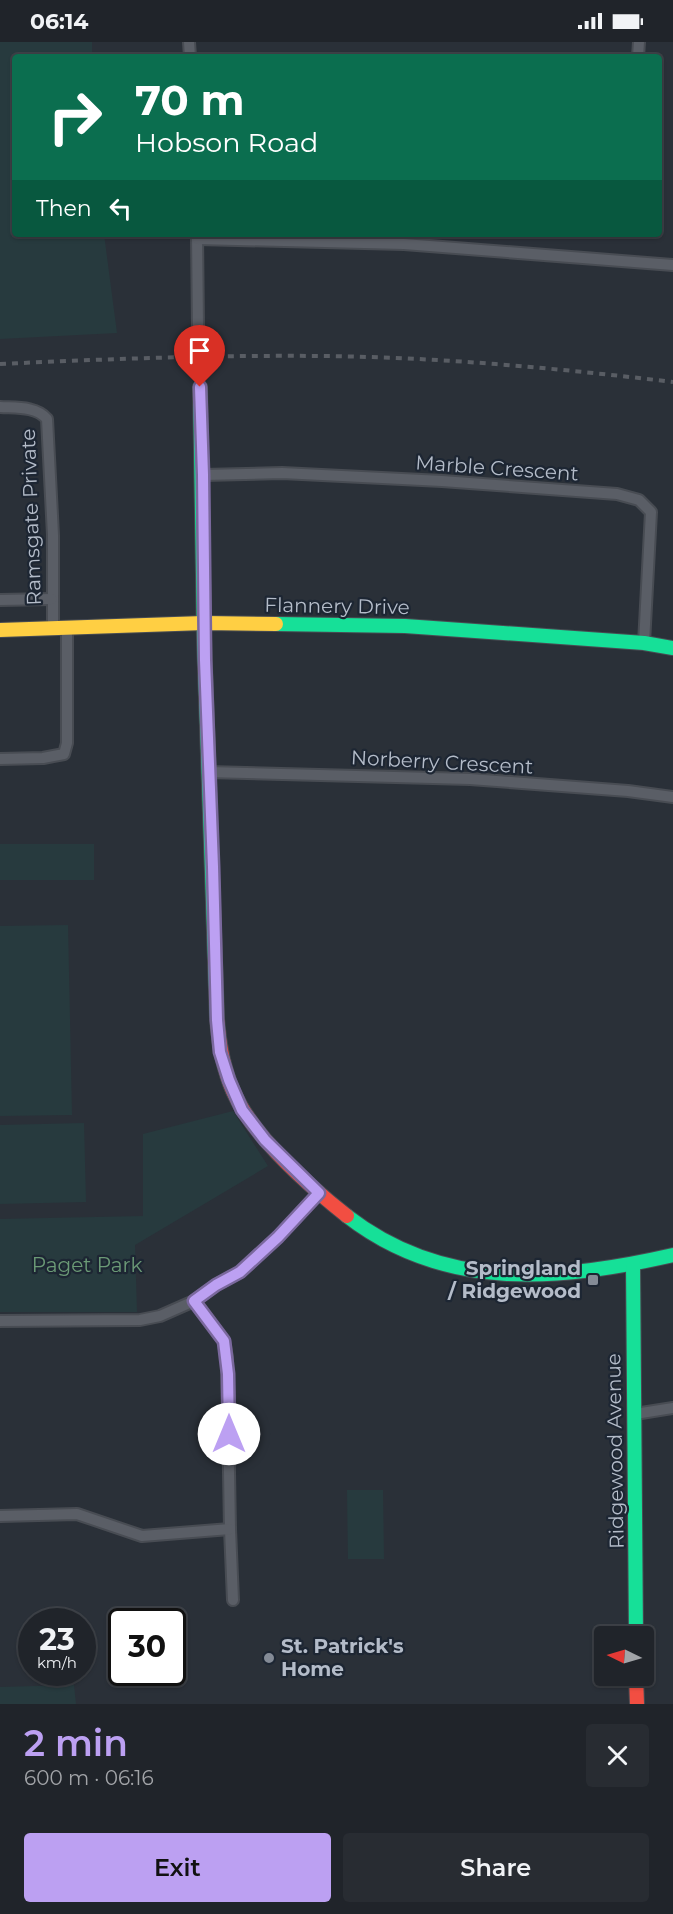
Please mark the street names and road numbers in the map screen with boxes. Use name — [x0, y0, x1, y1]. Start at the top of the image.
street label: Ramsgate Private — [16, 428, 46, 606]
street label: Marble Crescent — [415, 450, 579, 486]
street label: Flannery Drive — [264, 593, 410, 619]
street label: Norberry Crescent — [350, 745, 534, 779]
street label: Ridgewood Avenue — [601, 1353, 629, 1549]

